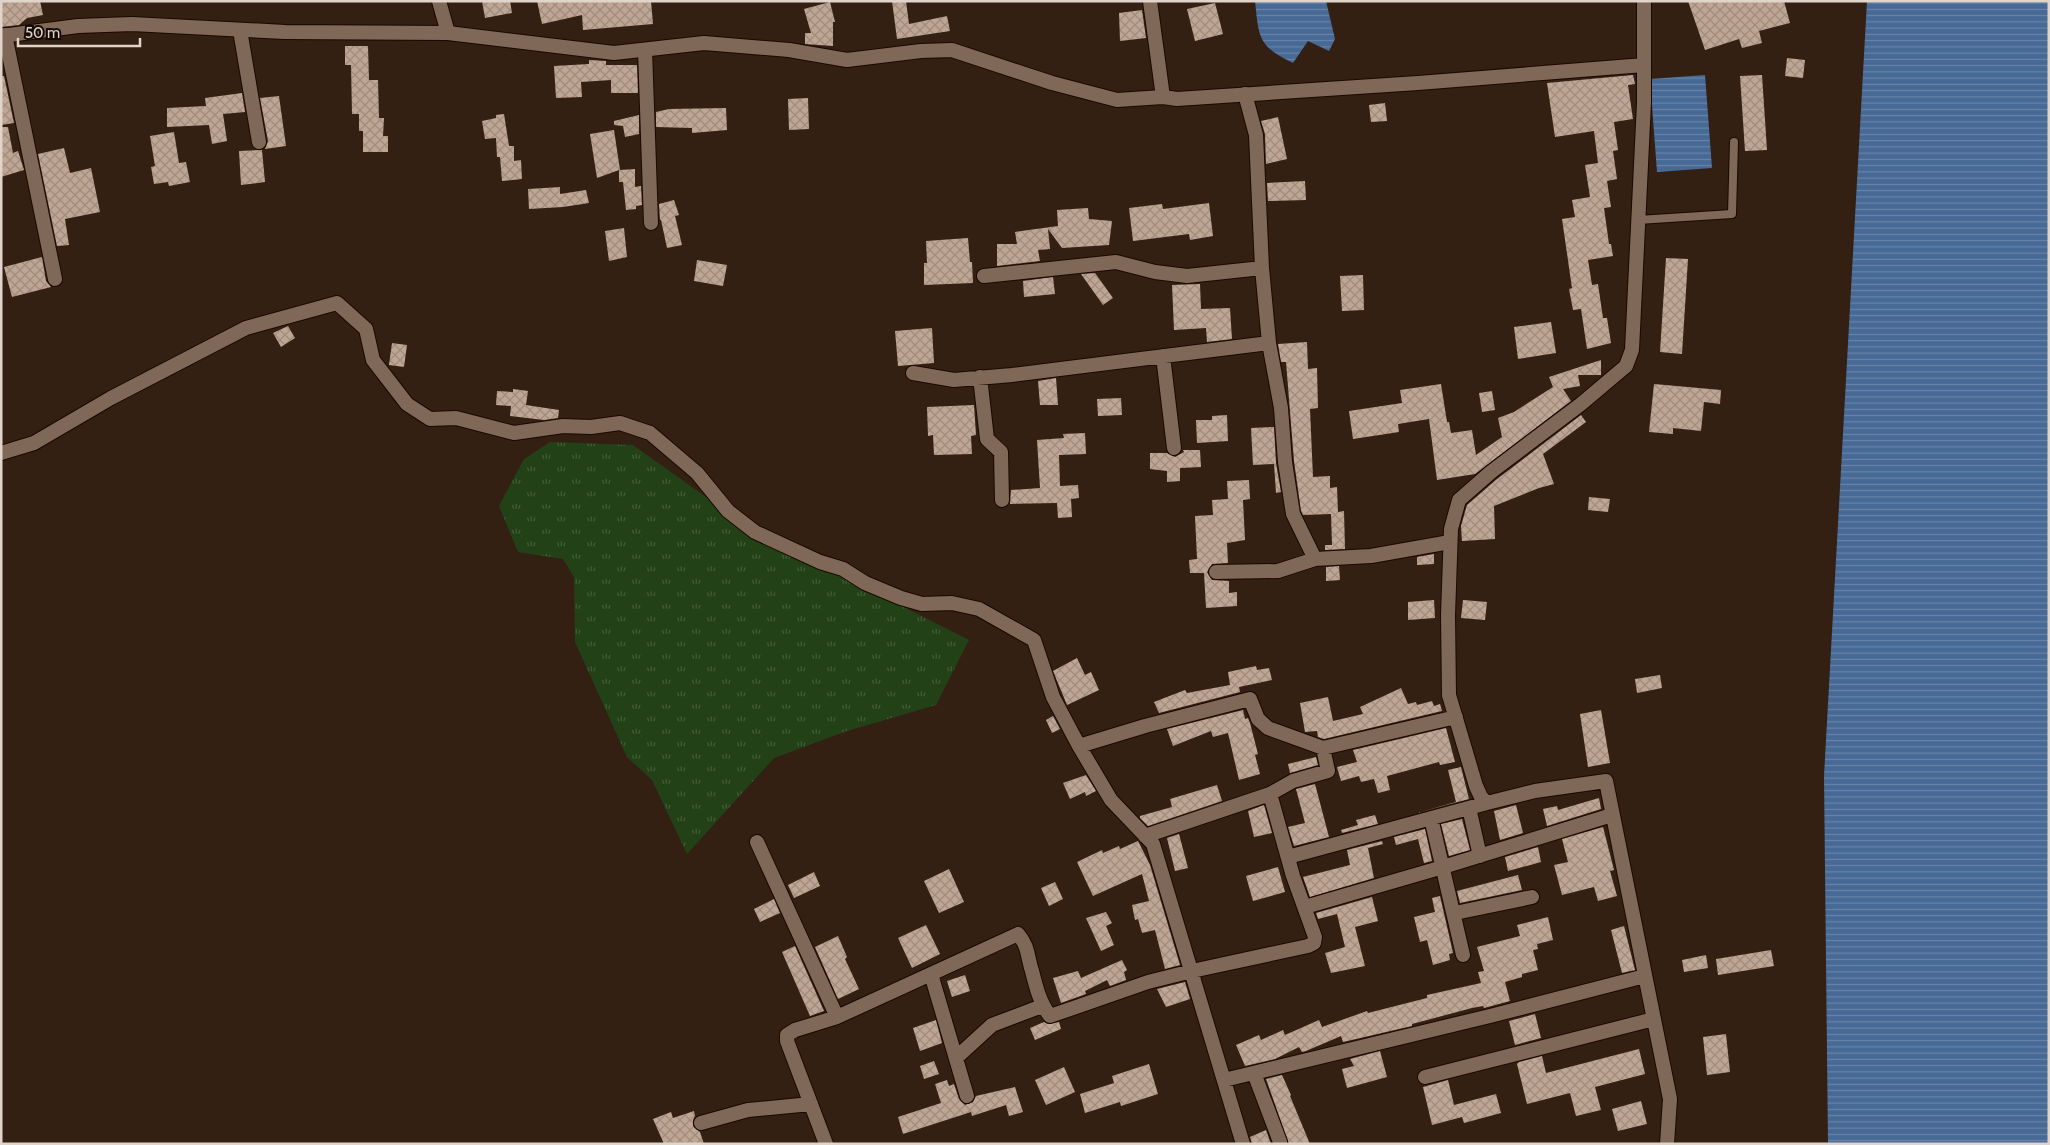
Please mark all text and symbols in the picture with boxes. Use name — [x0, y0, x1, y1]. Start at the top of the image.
scale bar — [18, 15, 140, 47]
text: 50 m — [25, 24, 60, 42]

